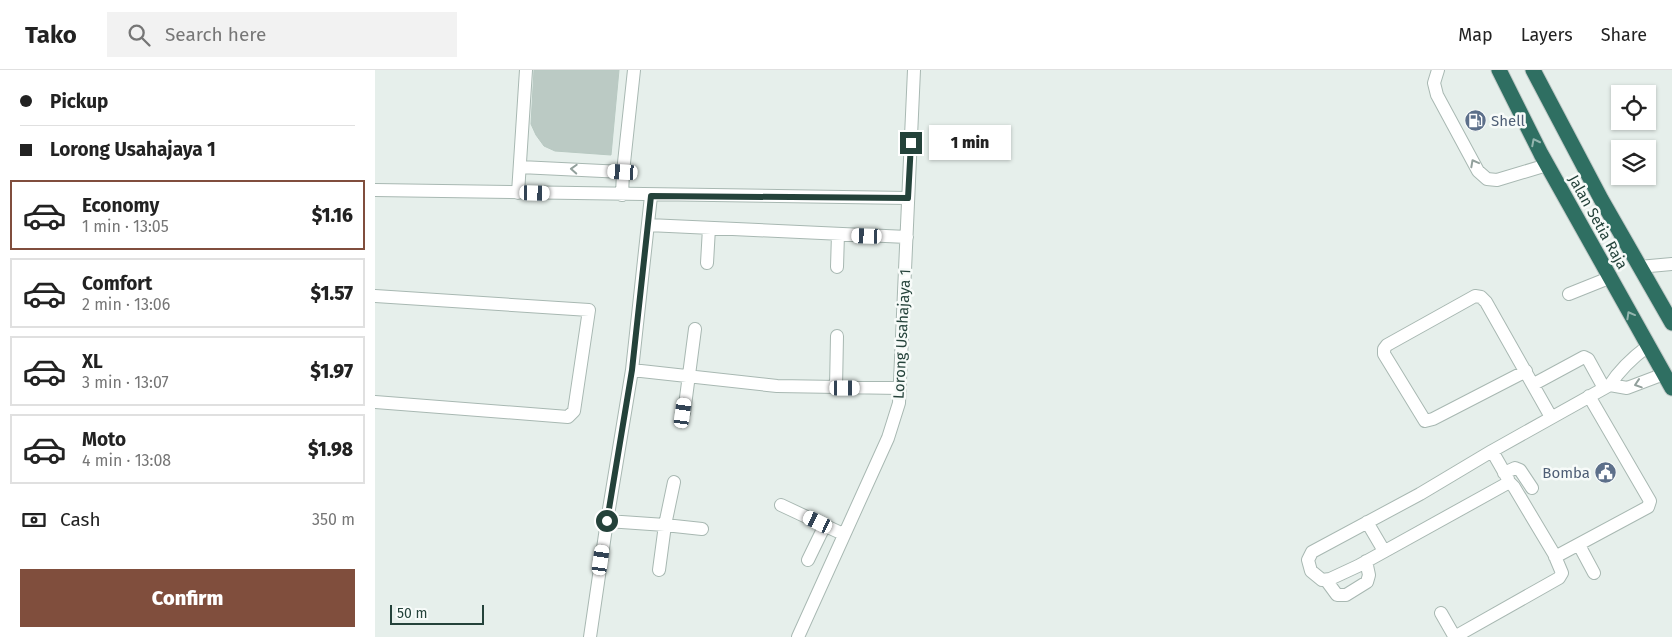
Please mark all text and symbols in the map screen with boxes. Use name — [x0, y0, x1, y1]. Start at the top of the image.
search box — [107, 12, 457, 57]
text: Tako — [25, 21, 77, 49]
icon: search — [125, 21, 153, 49]
text: Search here — [165, 23, 266, 46]
text: Map — [1458, 24, 1493, 46]
text: Layers — [1521, 24, 1573, 46]
text: Share — [1601, 24, 1647, 46]
map controls — [1611, 85, 1656, 185]
button: locate — [1611, 85, 1656, 130]
text: Pickup — [50, 90, 108, 113]
fuel station icon: Shell — [1463, 109, 1487, 133]
place label: Shell — [1491, 112, 1526, 130]
callout: 1 min — [929, 126, 1011, 160]
route end — [900, 132, 922, 154]
text: 1 min — [951, 133, 989, 152]
text: Lorong Usahajaya 1 — [50, 138, 216, 161]
one-way arrow — [1531, 138, 1541, 147]
button: layers — [1611, 140, 1656, 185]
one-way arrow — [1470, 160, 1480, 169]
one-way arrow — [570, 164, 578, 175]
car — [607, 164, 638, 180]
street label: Jalan Setia Raja — [1565, 172, 1631, 272]
car — [519, 185, 550, 201]
icon: car — [22, 193, 67, 238]
text: Economy — [82, 194, 159, 217]
text: $1.16 — [312, 204, 353, 227]
text: 1 min · 13:05 — [82, 217, 169, 236]
car — [851, 228, 882, 244]
street label: Lorong Usahajaya 1 — [890, 269, 914, 399]
icon: car — [22, 271, 67, 316]
text: Comfort — [82, 272, 152, 295]
text: $1.57 — [311, 282, 353, 305]
text: 2 min · 13:06 — [82, 295, 170, 314]
one-way arrow — [1626, 312, 1636, 321]
icon: car — [22, 349, 67, 394]
text: XL — [82, 350, 103, 373]
text: $1.97 — [310, 360, 353, 383]
text: 3 min · 13:07 — [82, 373, 169, 392]
one-way arrow — [1634, 379, 1642, 389]
car — [830, 381, 860, 396]
car — [673, 397, 692, 429]
icon: car — [22, 427, 67, 472]
text: Moto — [82, 428, 126, 451]
text: $1.98 — [308, 438, 353, 461]
text: 4 min · 13:08 — [82, 451, 171, 470]
public building icon: Bomba — [1594, 461, 1618, 485]
place label: Bomba — [1542, 464, 1590, 482]
icon: cash — [20, 506, 48, 534]
text: Cash — [60, 508, 101, 531]
car — [801, 509, 834, 535]
text: 350 m — [312, 510, 355, 529]
route start — [596, 510, 618, 532]
car — [591, 544, 610, 576]
button: Confirm — [20, 569, 355, 627]
scale bar — [390, 602, 484, 625]
text: 50 m — [397, 605, 428, 622]

